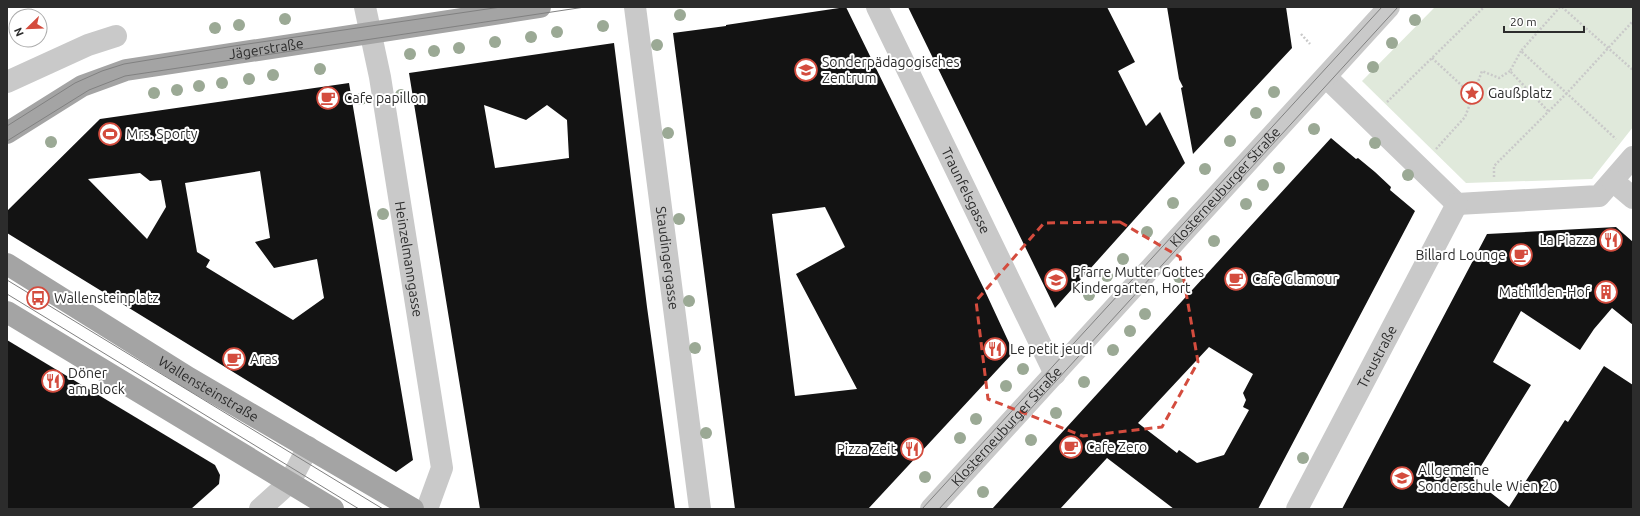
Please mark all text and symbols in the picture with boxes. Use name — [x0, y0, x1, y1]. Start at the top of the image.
north arrow — [8, 8, 48, 48]
scale bar — [1504, 8, 1584, 34]
text: 20 m — [1510, 15, 1537, 28]
text: N — [12, 26, 26, 38]
street label: Jägerstraße — [228, 35, 305, 62]
place label: Sonderpädagogisches Zentrum — [822, 54, 960, 86]
school or university icon: Sonderpädagogisches Zentrum — [793, 57, 819, 83]
place icon: Gaußplatz — [1459, 80, 1485, 106]
cafe icon: Cafe papillon — [315, 85, 341, 111]
place label: Gaußplatz — [1488, 85, 1552, 101]
place label: Cafe papillon — [344, 90, 427, 106]
sports icon: Mrs. Sporty — [97, 121, 123, 147]
street label: Klosterneuburger Straße — [1166, 124, 1283, 250]
place label: Mrs. Sporty — [126, 126, 198, 142]
street label: Traunfelsgasse — [938, 145, 994, 236]
street label: Heinzelmanngasse — [392, 200, 426, 318]
street label: Staudingergasse — [653, 205, 682, 310]
restaurant icon: La Piazza — [1598, 227, 1624, 253]
place label: La Piazza — [1539, 232, 1596, 248]
cafe icon: Billard Lounge — [1508, 242, 1534, 268]
place label: Billard Lounge — [1415, 247, 1506, 263]
place label: Pfarre Mutter Gottes Kindergarten, Hort — [1072, 264, 1204, 296]
cafe icon: Cafe Glamour — [1223, 266, 1249, 292]
school or university icon: Pfarre Mutter Gottes Kindergarten, Hort — [1043, 267, 1069, 293]
place label: Cafe Glamour — [1252, 271, 1338, 287]
building icon: Mathilden-Hof — [1593, 279, 1619, 305]
place label: Mathilden-Hof — [1499, 284, 1591, 300]
bus stop icon: Wallensteinplatz — [25, 285, 51, 311]
place label: Wallensteinplatz — [54, 290, 159, 306]
street label: Treustraße — [1354, 323, 1400, 391]
restaurant icon: Le petit jeudi — [982, 336, 1008, 362]
place label: Le petit jeudi — [1010, 341, 1092, 357]
cafe icon: Aras — [221, 346, 247, 372]
place label: Aras — [250, 351, 278, 367]
street label: Wallensteinstraße — [155, 353, 261, 425]
street label: Klosterneuburger Straße — [948, 363, 1065, 489]
place label: Döner am Block — [68, 365, 125, 397]
restaurant icon: Döner am Block — [40, 368, 66, 394]
cafe icon: Cafe Zero — [1058, 434, 1084, 460]
restaurant icon: Pizza Zeit — [899, 436, 925, 462]
place label: Cafe Zero — [1086, 439, 1147, 455]
place label: Pizza Zeit — [836, 441, 896, 457]
place label: Allgemeine Sonderschule Wien 20 — [1418, 462, 1557, 494]
school or university icon: Allgemeine Sonderschule Wien 20 — [1389, 465, 1415, 491]

